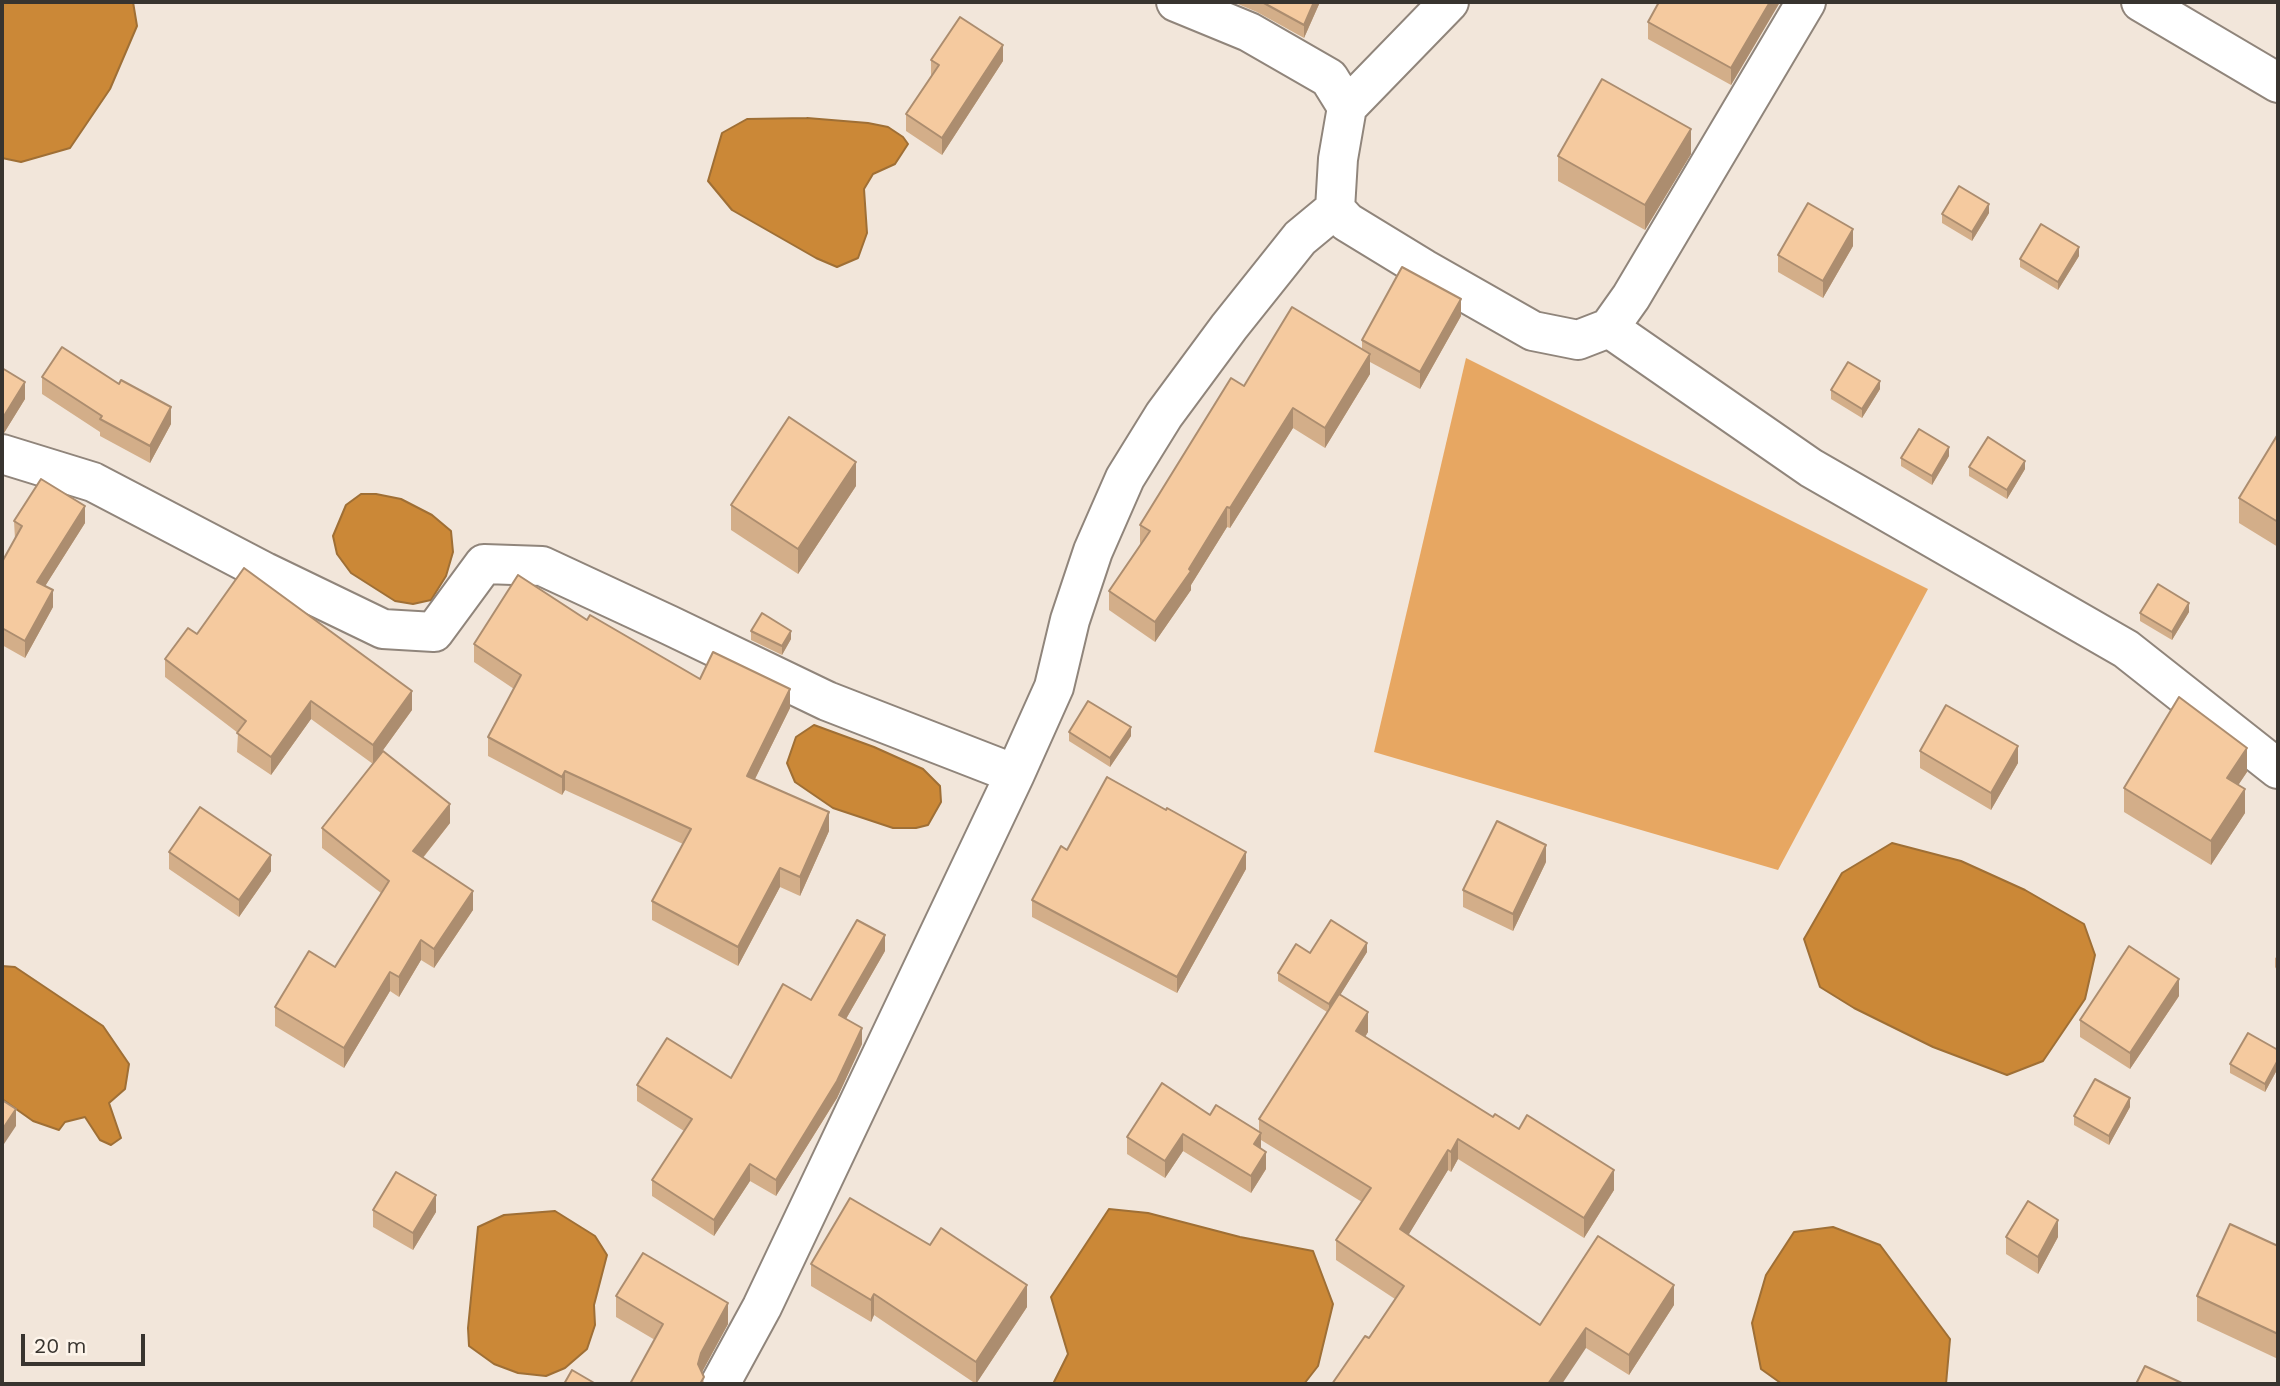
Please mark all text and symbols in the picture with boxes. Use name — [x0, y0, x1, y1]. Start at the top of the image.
scale bar — [24, 1320, 149, 1364]
text: 20 m — [34, 1333, 86, 1358]

